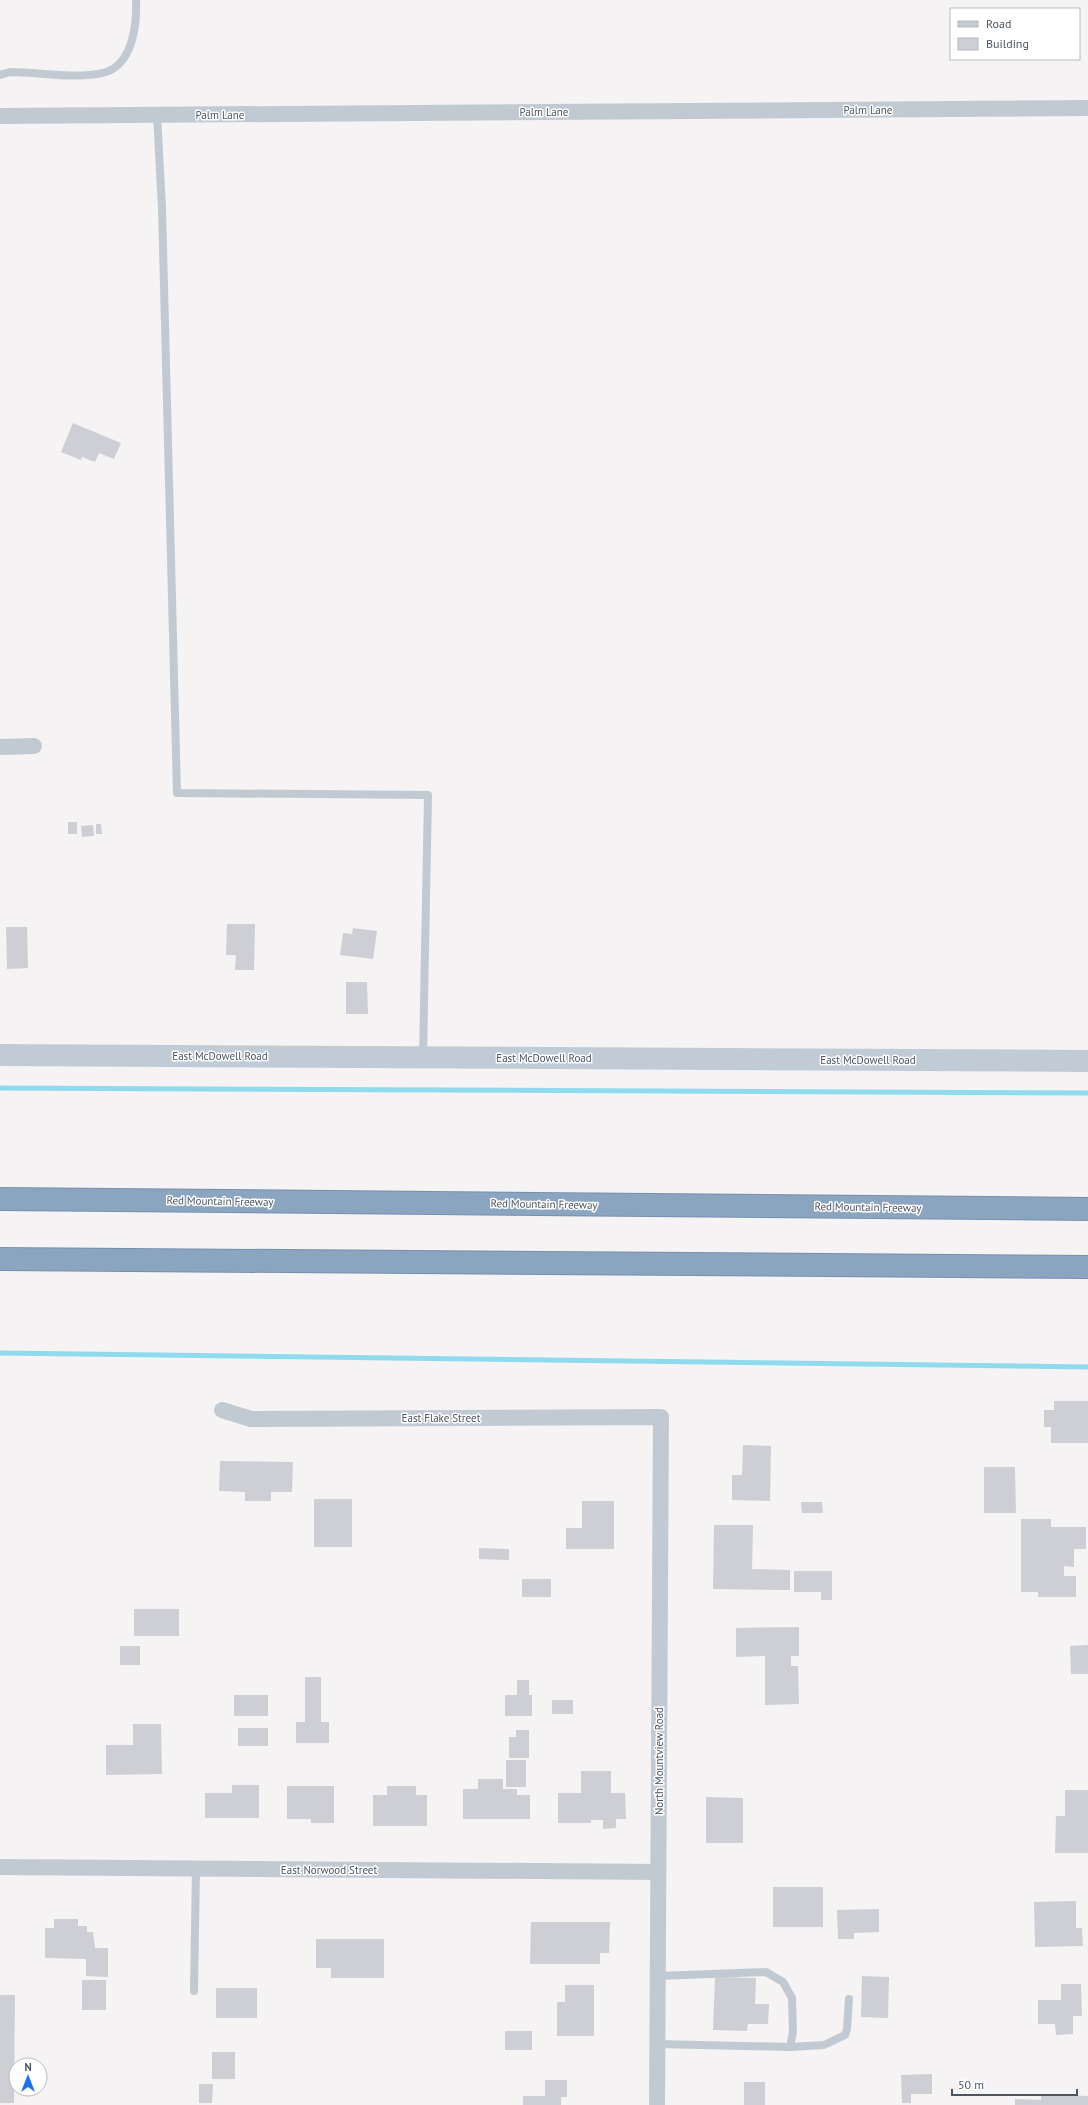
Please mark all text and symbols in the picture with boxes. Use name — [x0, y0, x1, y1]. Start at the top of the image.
legend — [950, 8, 1080, 60]
text: Road — [986, 16, 1011, 31]
text: Building — [986, 36, 1029, 51]
street label: Palm Lane — [844, 103, 893, 117]
street label: Palm Lane — [520, 105, 569, 119]
street label: Palm Lane — [196, 108, 245, 122]
street label: East McDowell Road — [172, 1049, 268, 1063]
street label: East McDowell Road — [496, 1051, 592, 1065]
street label: East McDowell Road — [820, 1053, 916, 1067]
street label: Red Mountain Freeway — [166, 1193, 275, 1209]
street label: Red Mountain Freeway — [490, 1196, 599, 1212]
street label: Red Mountain Freeway — [814, 1199, 923, 1215]
street label: East Flake Street — [402, 1411, 481, 1425]
street label: North Mountview Road — [652, 1707, 666, 1815]
street label: East Norwood Street — [281, 1863, 377, 1877]
north arrow — [8, 2057, 48, 2097]
text: N — [24, 2060, 32, 2074]
scale bar — [952, 2071, 1077, 2097]
text: 50 m — [958, 2077, 984, 2092]

